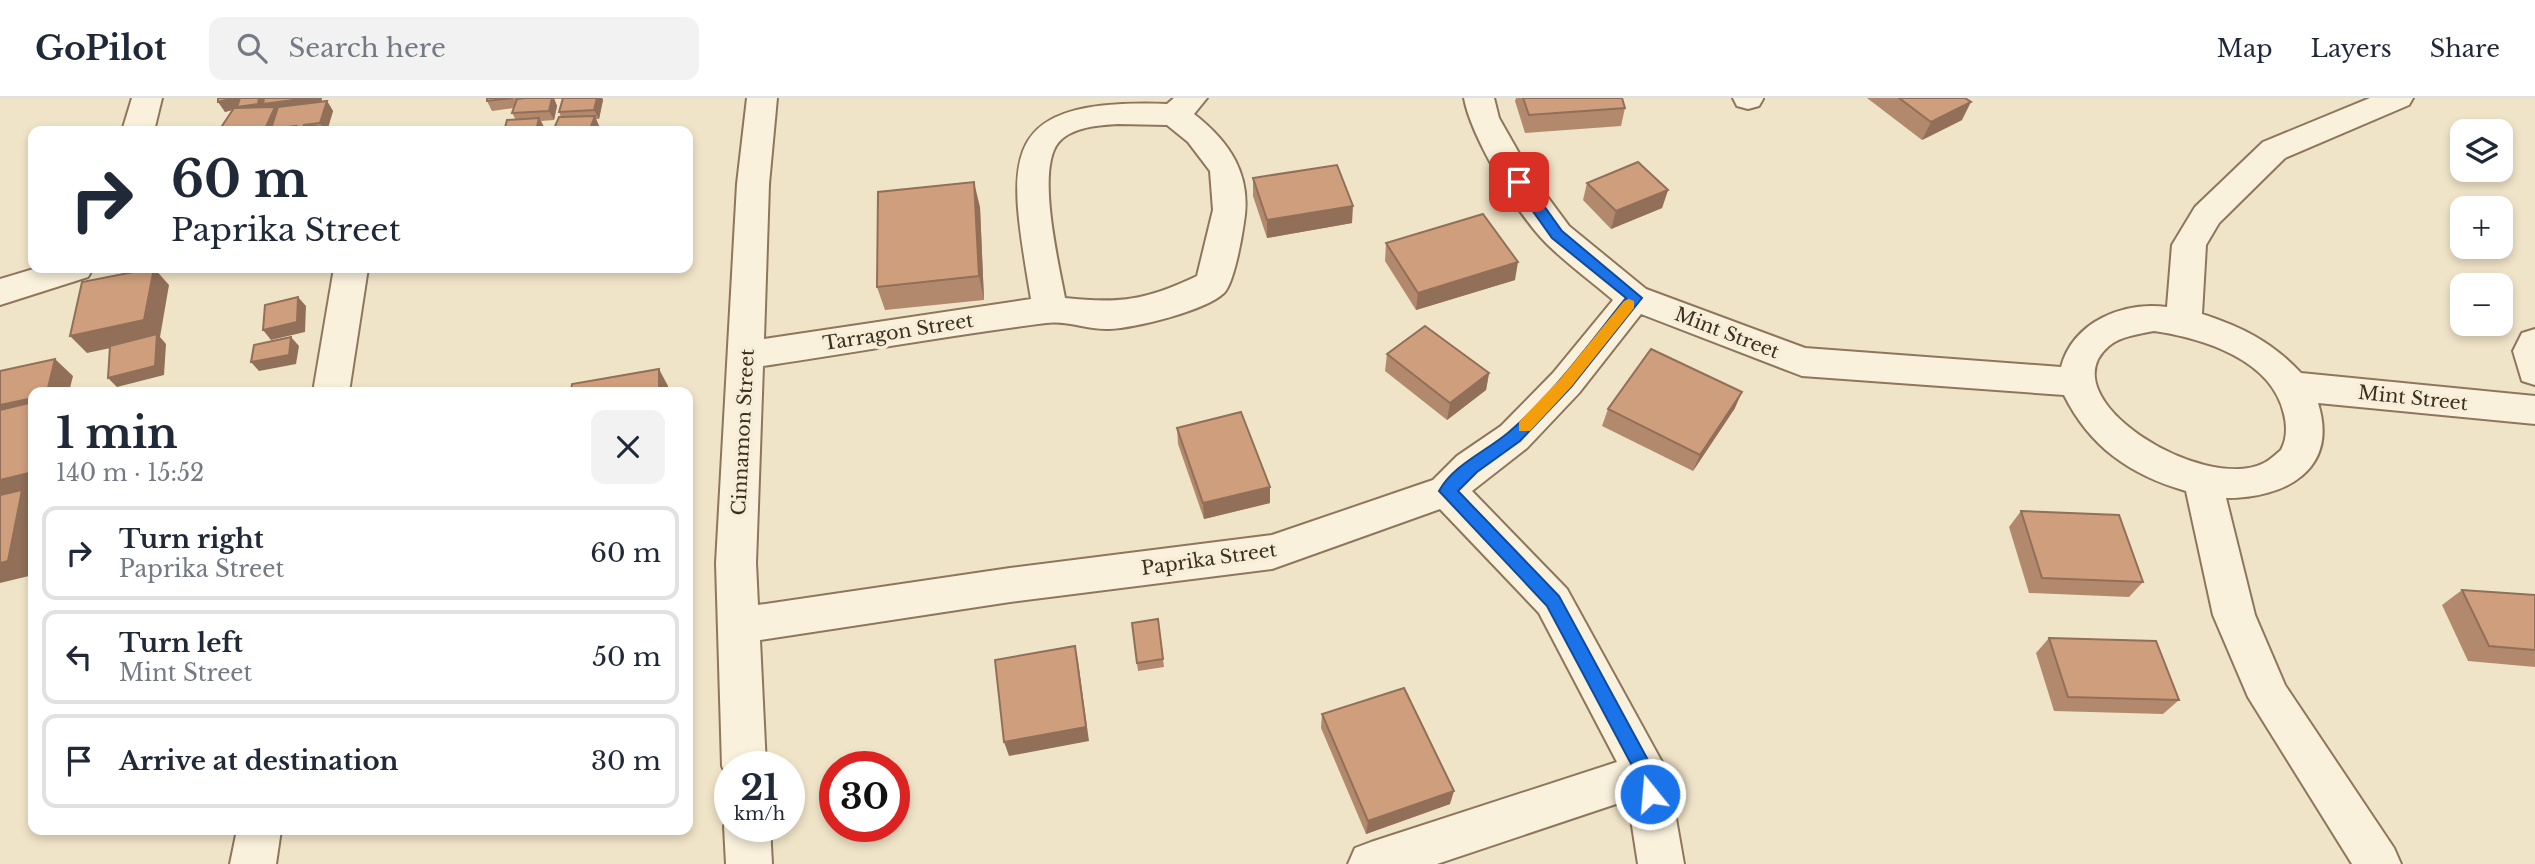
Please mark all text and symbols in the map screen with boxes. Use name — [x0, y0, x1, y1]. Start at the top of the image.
search box — [209, 17, 699, 80]
text: GoPilot — [35, 28, 167, 69]
icon: search — [233, 29, 271, 67]
text: Search here — [289, 32, 446, 64]
text: Map — [2217, 34, 2273, 63]
text: Layers — [2311, 34, 2392, 63]
text: Share — [2430, 34, 2500, 63]
map controls — [2450, 119, 2513, 336]
button: layers — [2450, 119, 2513, 182]
text: 60 m — [171, 149, 308, 210]
pin — [1489, 152, 1549, 212]
icon: right — [56, 154, 147, 245]
icon: arrive — [1500, 163, 1538, 201]
button: + — [2450, 196, 2513, 259]
text: Paprika Street — [171, 210, 401, 250]
button: − — [2450, 273, 2513, 336]
street label: Mint Street — [1671, 303, 1783, 364]
street label: Tarragon Street — [821, 309, 976, 355]
street label: Cinnamon Street — [727, 347, 759, 516]
street label: Mint Street — [2357, 381, 2470, 415]
text: 1 min — [56, 407, 178, 459]
button: close — [591, 410, 665, 484]
text: 140 m · 15:52 — [56, 459, 204, 487]
text: Turn right — [119, 523, 264, 555]
icon: right — [60, 534, 98, 572]
text: 60 m — [590, 537, 661, 569]
street label: Paprika Street — [1140, 538, 1279, 580]
text: Paprika Street — [119, 555, 284, 583]
text: Turn left — [119, 627, 243, 659]
icon: left — [60, 638, 98, 676]
text: 50 m — [592, 641, 661, 673]
text: Mint Street — [119, 659, 252, 687]
icon: arrive — [60, 742, 98, 780]
text: Arrive at destination — [119, 745, 399, 777]
text: 30 m — [591, 745, 661, 777]
speed limit sign: 30 — [819, 751, 910, 842]
position arrow — [1613, 757, 1687, 831]
text: 21 — [740, 766, 779, 809]
text: km/h — [734, 803, 785, 825]

